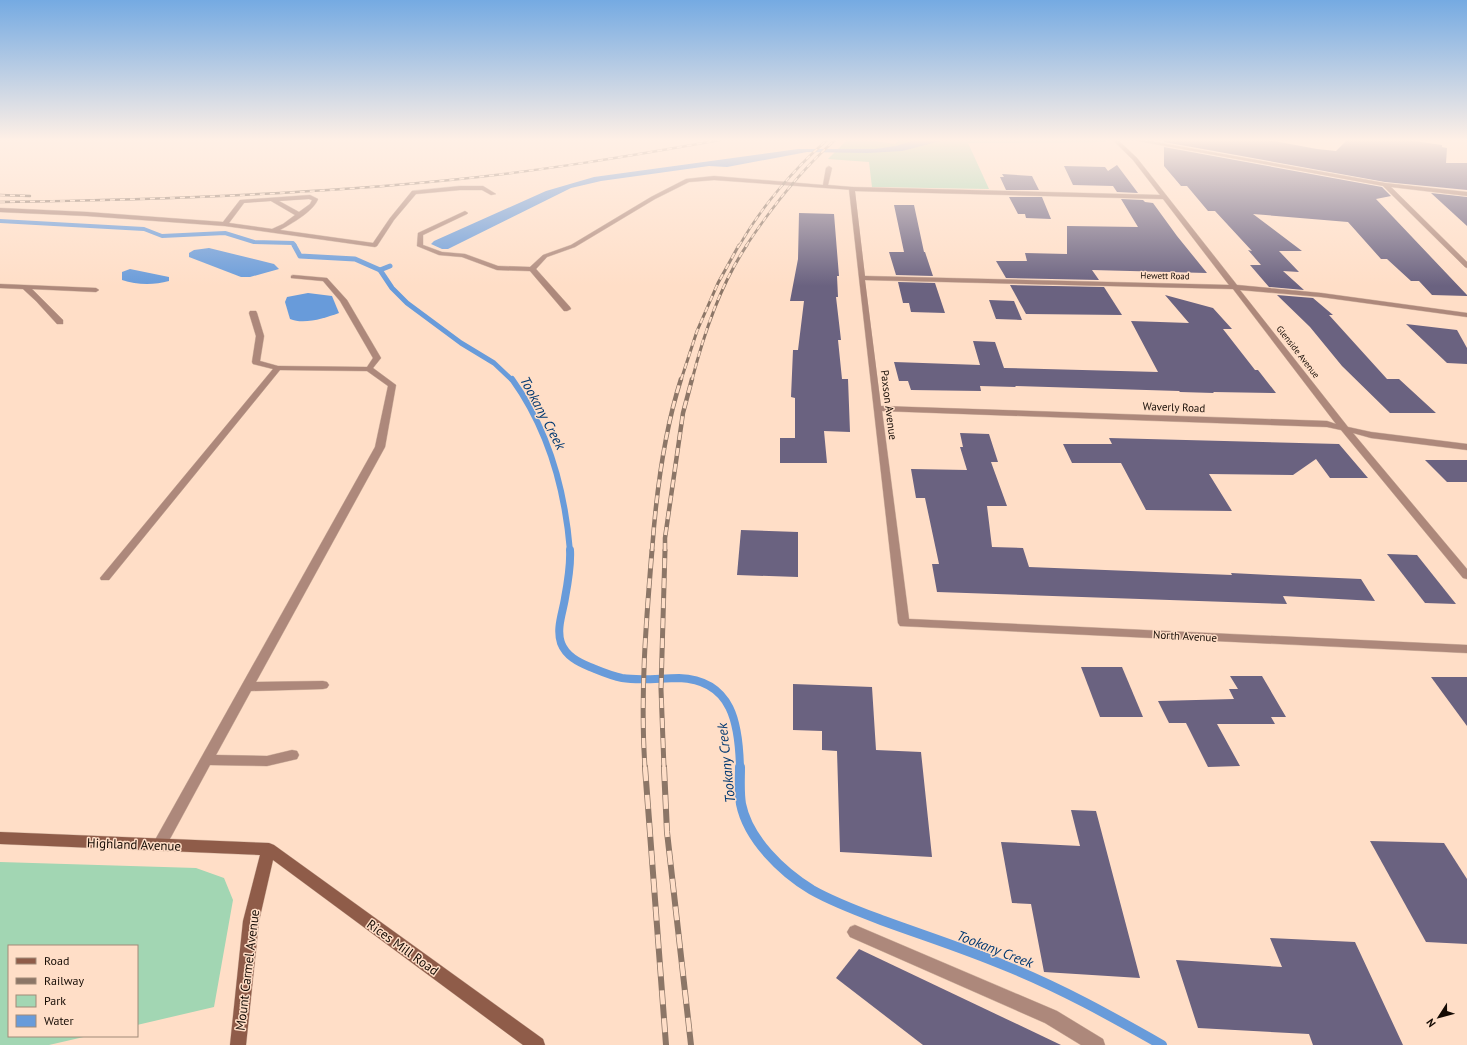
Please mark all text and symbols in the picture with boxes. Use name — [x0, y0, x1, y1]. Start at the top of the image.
street label: Hewett Road — [1140, 270, 1190, 281]
street label: Glenside Avenue — [1275, 323, 1323, 380]
street label: Paxson Avenue — [878, 369, 900, 441]
water label: Tookany Creek — [516, 373, 570, 453]
street label: Waverly Road — [1142, 399, 1206, 415]
street label: North Avenue — [1153, 627, 1218, 645]
water label: Tookany Creek — [713, 721, 739, 804]
street label: Highland Avenue — [87, 834, 181, 855]
street label: Mount Carmel Avenue — [232, 909, 263, 1032]
street label: Rices Mill Road — [363, 916, 442, 979]
water label: Tookany Creek — [954, 926, 1036, 972]
legend — [8, 945, 138, 1037]
text: Road — [44, 953, 69, 968]
text: Railway — [44, 973, 84, 988]
text: Park — [44, 993, 66, 1008]
north arrow — [1419, 997, 1459, 1037]
text: Water — [44, 1013, 74, 1028]
text: N — [1423, 1016, 1439, 1030]

